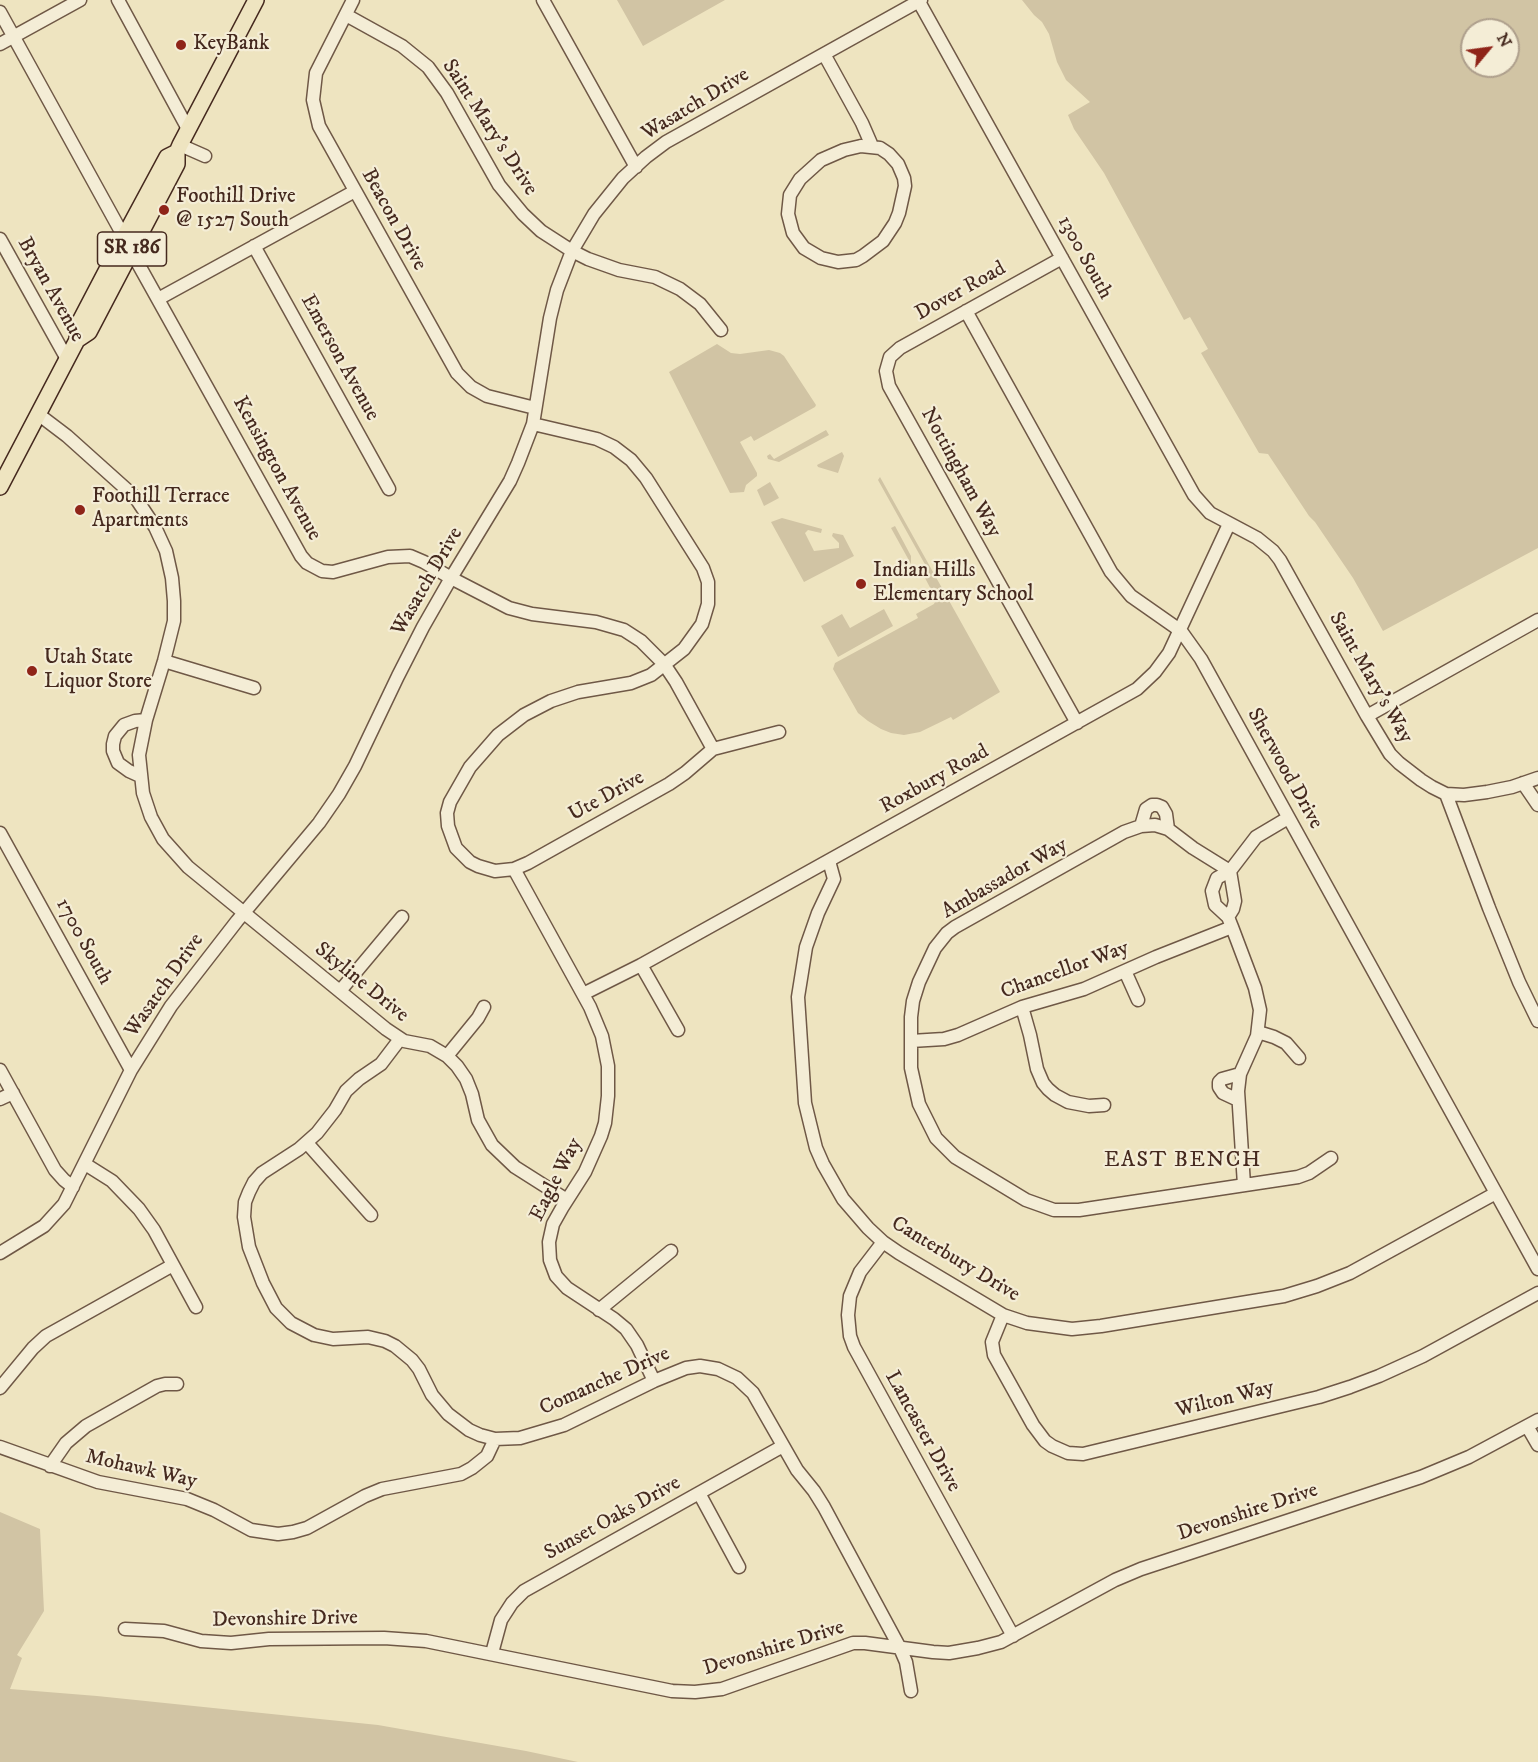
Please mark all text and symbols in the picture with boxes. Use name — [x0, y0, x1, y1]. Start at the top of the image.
north arrow — [1460, 18, 1520, 78]
text: N — [1492, 30, 1516, 51]
place label: KeyBank — [193, 32, 269, 58]
marker: KeyBank — [174, 38, 188, 52]
street label: Saint Mary's Drive — [436, 55, 542, 201]
street label: Wasatch Drive — [638, 63, 754, 147]
street label: Beacon Drive — [355, 165, 431, 275]
place label: Foothill Drive @ 1527 South — [176, 185, 296, 235]
marker: Foothill Drive @ 1527 South — [157, 203, 171, 217]
street label: 1300 South — [1051, 212, 1117, 304]
road number: SR 186 — [98, 232, 166, 266]
street label: Bryan Avenue — [11, 233, 89, 347]
street label: Dover Road — [911, 257, 1011, 327]
street label: Emerson Avenue — [294, 291, 384, 425]
street label: Kensington Avenue — [226, 393, 326, 545]
street label: Nottingham Way — [914, 404, 1006, 542]
place label: Foothill Terrace Apartments — [92, 485, 230, 535]
marker: Foothill Terrace Apartments — [73, 503, 87, 517]
street label: Wasatch Drive — [387, 523, 469, 641]
place label: Indian Hills Elementary School — [873, 559, 1034, 609]
marker: Indian Hills Elementary School — [854, 577, 868, 591]
street label: Saint Mary's Way — [1322, 608, 1418, 748]
place label: Utah State Liquor Store — [44, 646, 152, 696]
marker: Utah State Liquor Store — [25, 664, 39, 678]
street label: Sherwood Drive — [1240, 704, 1328, 834]
street label: Roxbury Road — [876, 740, 994, 820]
street label: Ute Drive — [565, 766, 649, 828]
street label: Ambassador Way — [938, 833, 1072, 925]
street label: 1700 South — [49, 894, 117, 990]
street label: Wasatch Drive — [120, 929, 210, 1043]
street label: Chancellor Way — [998, 936, 1132, 1006]
street label: Skyline Drive — [309, 937, 413, 1029]
street label: Eagle Way — [525, 1134, 589, 1226]
district label: EAST BENCH — [1104, 1148, 1262, 1174]
street label: Canterbury Drive — [886, 1212, 1024, 1308]
street label: Comanche Drive — [536, 1342, 674, 1422]
street label: Lancaster Drive — [878, 1367, 966, 1497]
street label: Wilton Way — [1173, 1376, 1277, 1424]
street label: Mohawk Way — [83, 1445, 199, 1495]
street label: Sunset Oaks Drive — [541, 1471, 685, 1567]
street label: Devonshire Drive — [1175, 1478, 1321, 1548]
street label: Devonshire Drive — [212, 1606, 358, 1634]
street label: Devonshire Drive — [701, 1616, 847, 1682]

